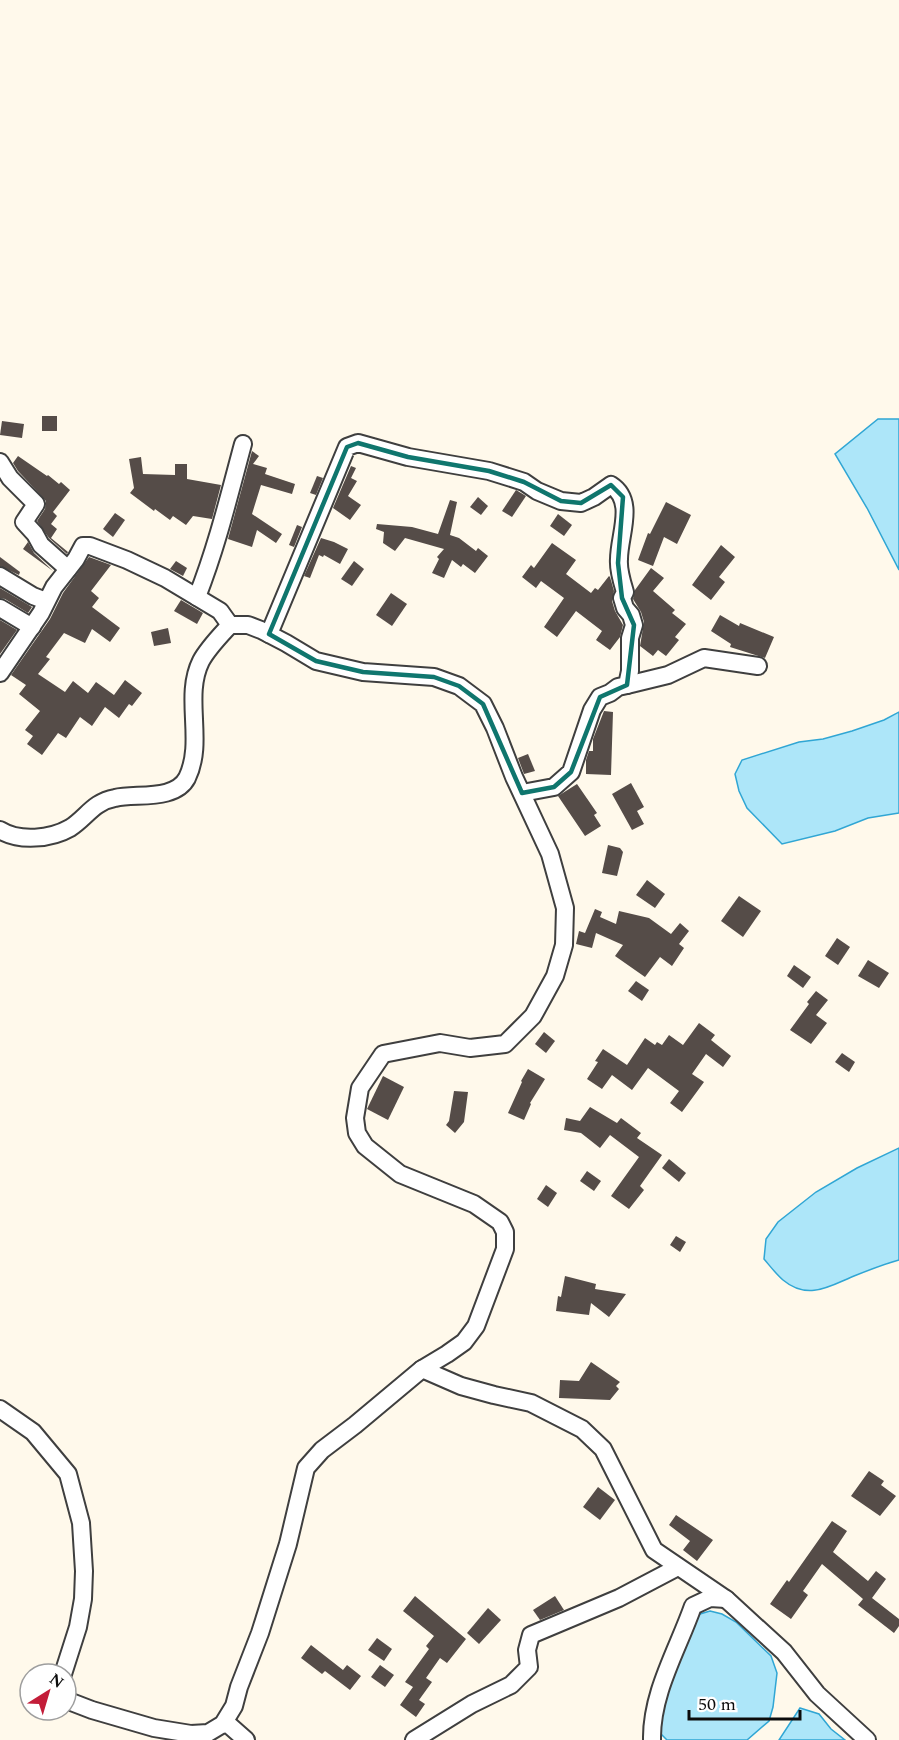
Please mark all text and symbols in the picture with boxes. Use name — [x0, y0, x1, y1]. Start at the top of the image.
north arrow — [18, 1662, 78, 1722]
text: N — [44, 1667, 69, 1694]
scale bar — [689, 1683, 800, 1721]
text: 50 m — [698, 1691, 736, 1718]

